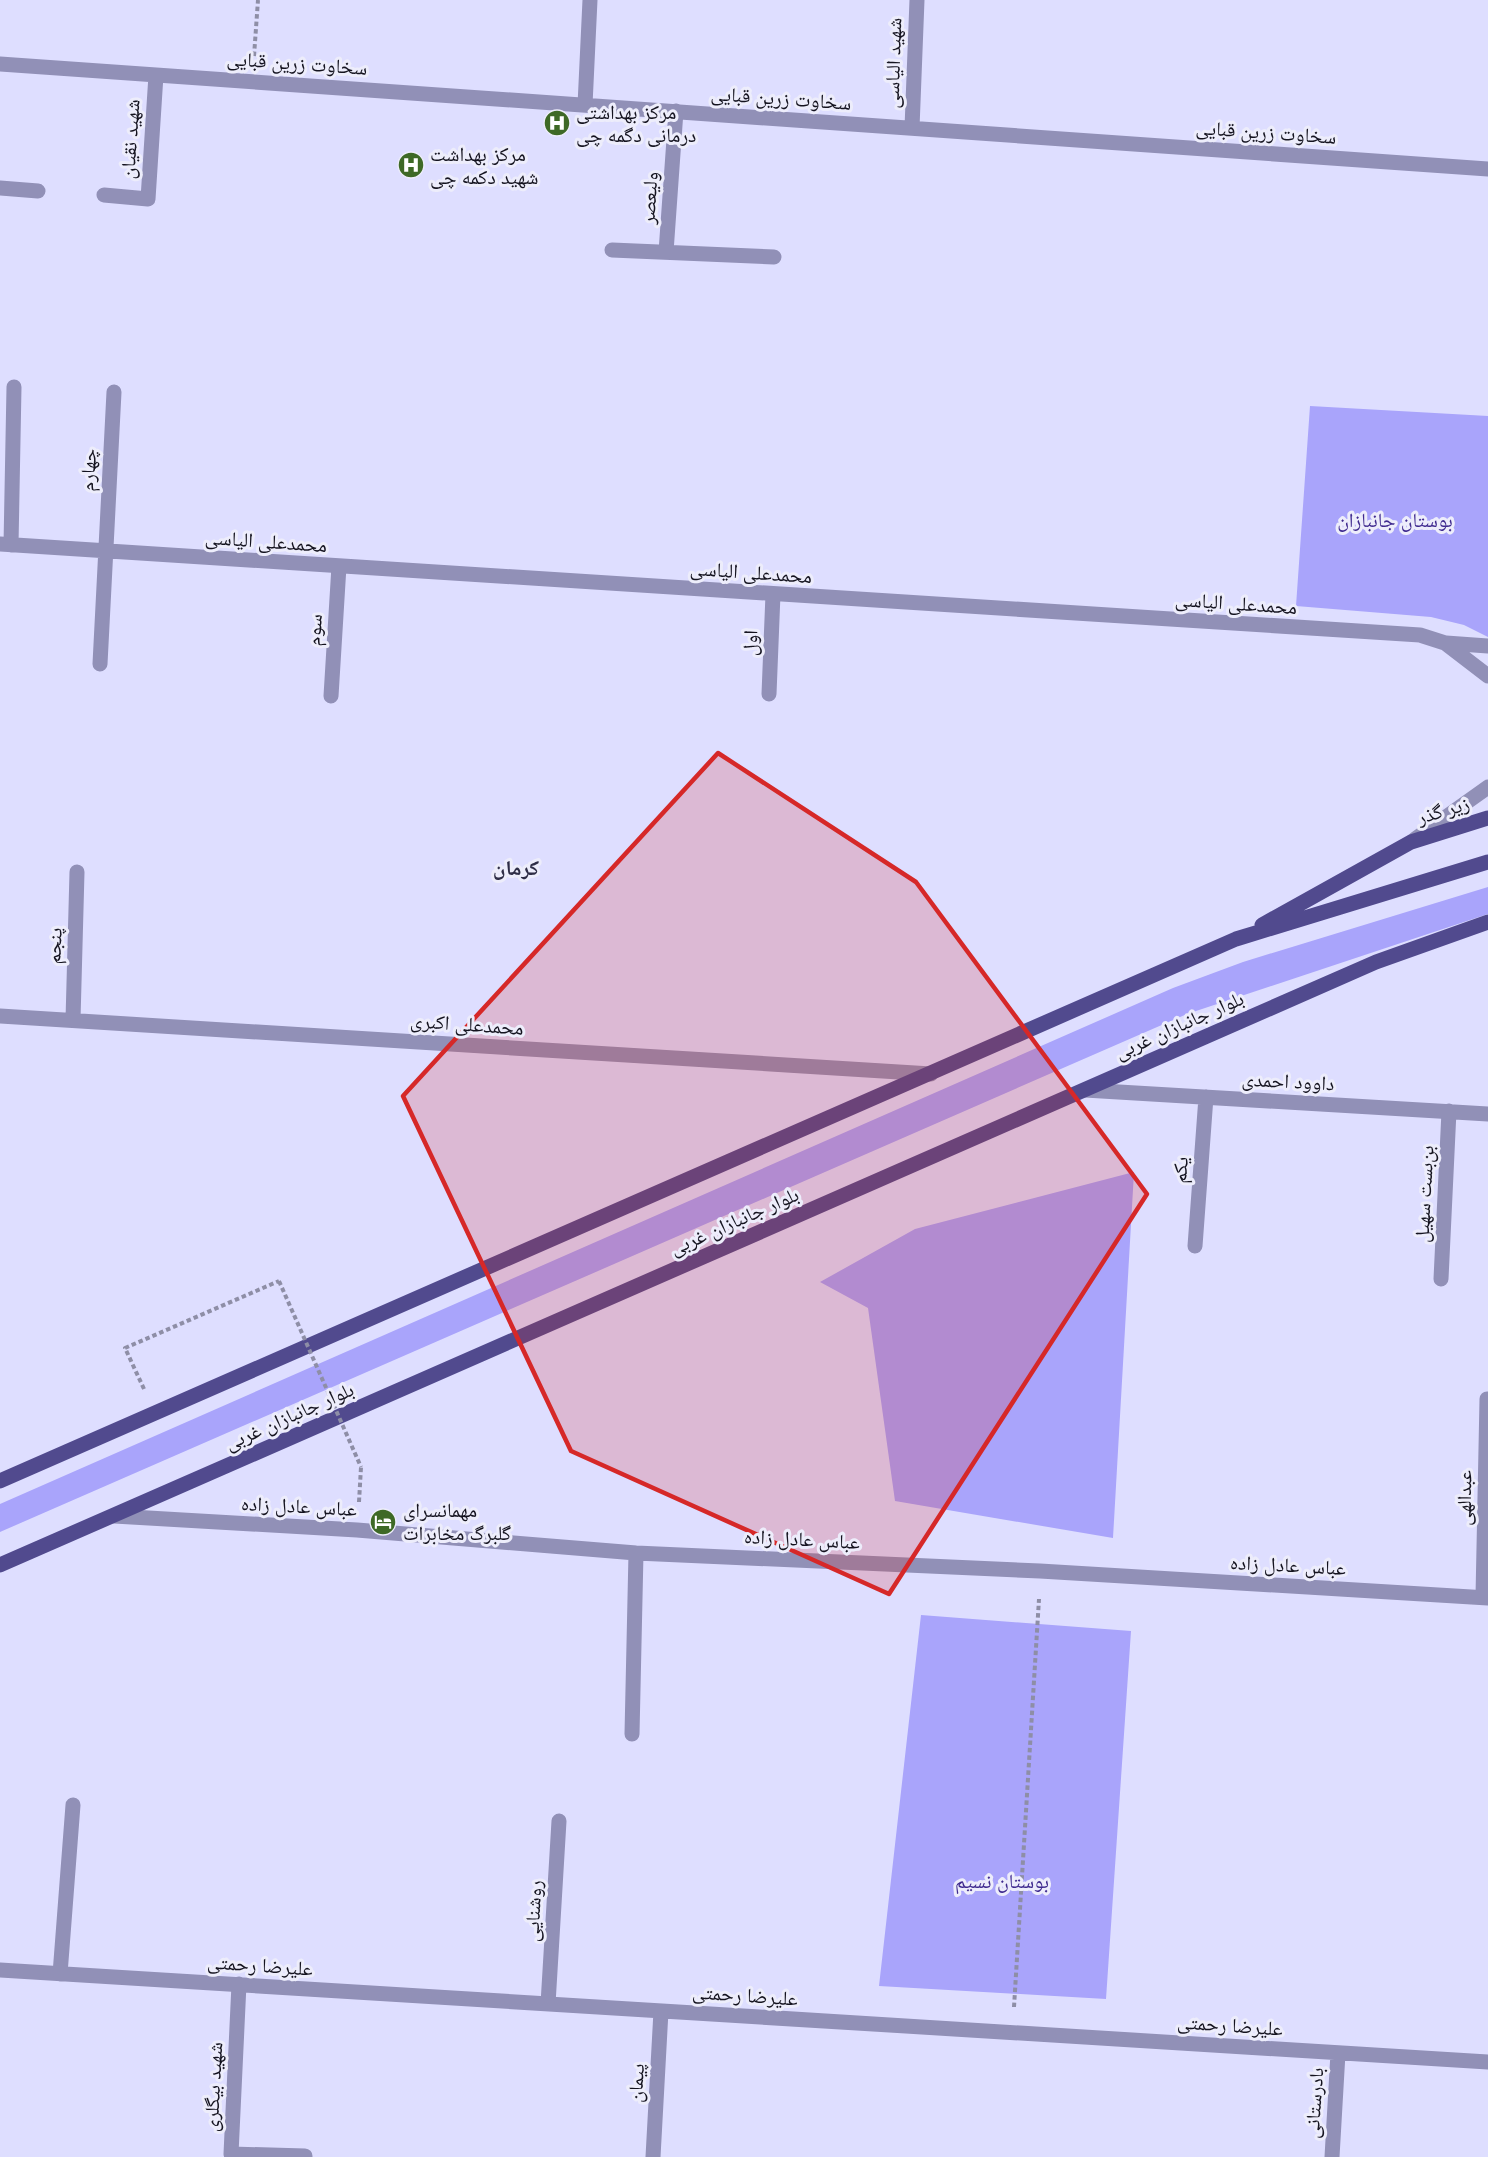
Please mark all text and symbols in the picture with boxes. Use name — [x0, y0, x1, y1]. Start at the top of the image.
street label: شهید الیاسی — [878, 17, 908, 109]
street label: سخاوت زرین قبایی — [226, 45, 368, 81]
street label: سخاوت زرین قبایی — [710, 80, 852, 116]
street label: شهید نقیان — [114, 98, 146, 180]
place label: مرکز بهداشتی درمانی دگمه چی — [576, 99, 696, 148]
hospital icon: مرکز بهداشتی درمانی دگمه چی — [542, 108, 572, 138]
street label: سخاوت زرین قبایی — [1195, 114, 1337, 150]
place label: مرکز بهداشت شهید دکمه چی — [430, 141, 538, 190]
hospital icon: مرکز بهداشت شهید دکمه چی — [396, 150, 426, 180]
street label: ولیعصر — [634, 171, 664, 226]
street label: چهارم — [74, 448, 103, 492]
park label: بوستان جانبازان — [1337, 507, 1453, 533]
street label: محمدعلی الیاسی — [204, 524, 328, 558]
street label: محمدعلی الیاسی — [689, 555, 813, 589]
street label: محمدعلی الیاسی — [1174, 586, 1298, 620]
street label: سوم — [300, 613, 329, 647]
street label: اول — [737, 630, 763, 656]
street label: زیر گذر — [1413, 790, 1472, 831]
district label: کرمان — [493, 854, 539, 882]
street label: پنجم — [40, 927, 69, 965]
street label: بلوار جانبازان غربی — [1110, 985, 1248, 1065]
street label: محمدعلی اکبری — [409, 1007, 525, 1041]
street label: داوود احمدی — [1241, 1066, 1335, 1096]
street label: بن‌بست سهیل — [1408, 1145, 1440, 1243]
street label: یکم — [1166, 1156, 1195, 1184]
street label: بلوار جانبازان غربی — [665, 1181, 803, 1261]
street label: بلوار جانبازان غربی — [220, 1376, 358, 1456]
street label: عبدالهی — [1451, 1470, 1477, 1526]
street label: عباس عادل زاده — [240, 1490, 358, 1522]
place label: مهمانسرای گلبرگ مخابرات — [403, 1497, 511, 1546]
hotel icon: مهمانسرای گلبرگ مخابرات — [368, 1507, 398, 1537]
street label: عباس عادل زاده — [743, 1523, 861, 1555]
street label: عباس عادل زاده — [1229, 1549, 1347, 1581]
park label: بوستان نسیم — [955, 1868, 1049, 1895]
street label: روشنایی — [518, 1879, 548, 1943]
street label: علیرضا رحمتی — [206, 1948, 314, 1982]
street label: علیرضا رحمتی — [691, 1978, 799, 2012]
street label: علیرضا رحمتی — [1176, 2008, 1284, 2042]
street label: شهید بیگلری — [198, 2041, 228, 2133]
street label: پیمان — [622, 2063, 650, 2103]
street label: بادرستانی — [1299, 2067, 1329, 2139]

